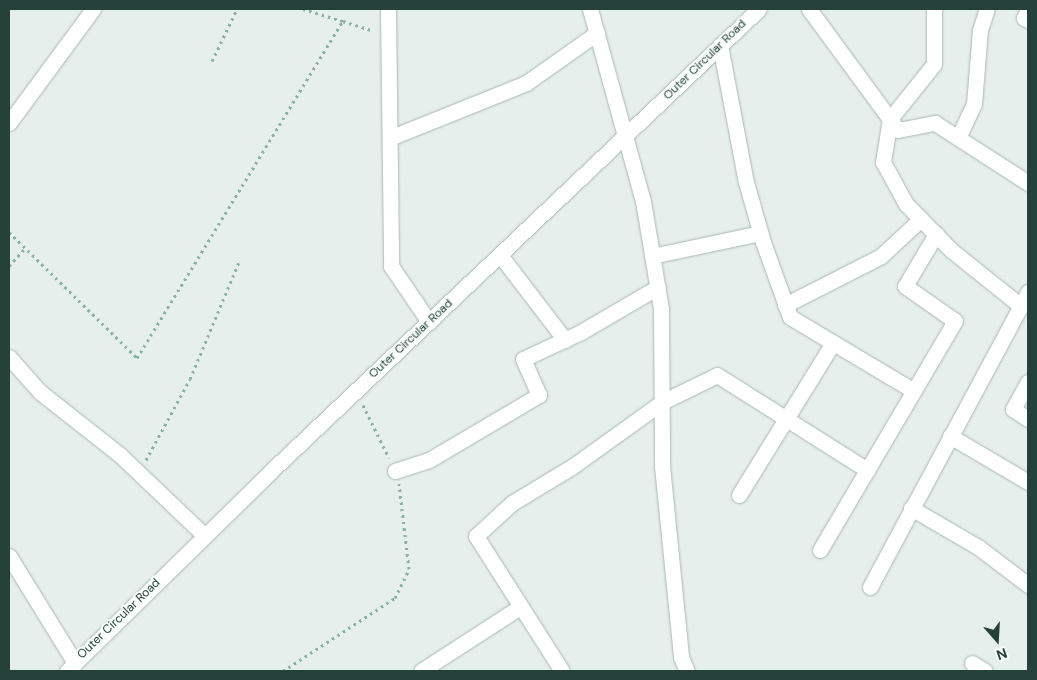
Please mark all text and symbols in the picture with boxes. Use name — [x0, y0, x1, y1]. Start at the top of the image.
street label: Outer Circular Road — [661, 17, 749, 103]
street label: Outer Circular Road — [366, 296, 456, 382]
street label: Outer Circular Road — [75, 576, 163, 662]
north arrow — [972, 615, 1022, 665]
text: N — [994, 644, 1010, 664]

